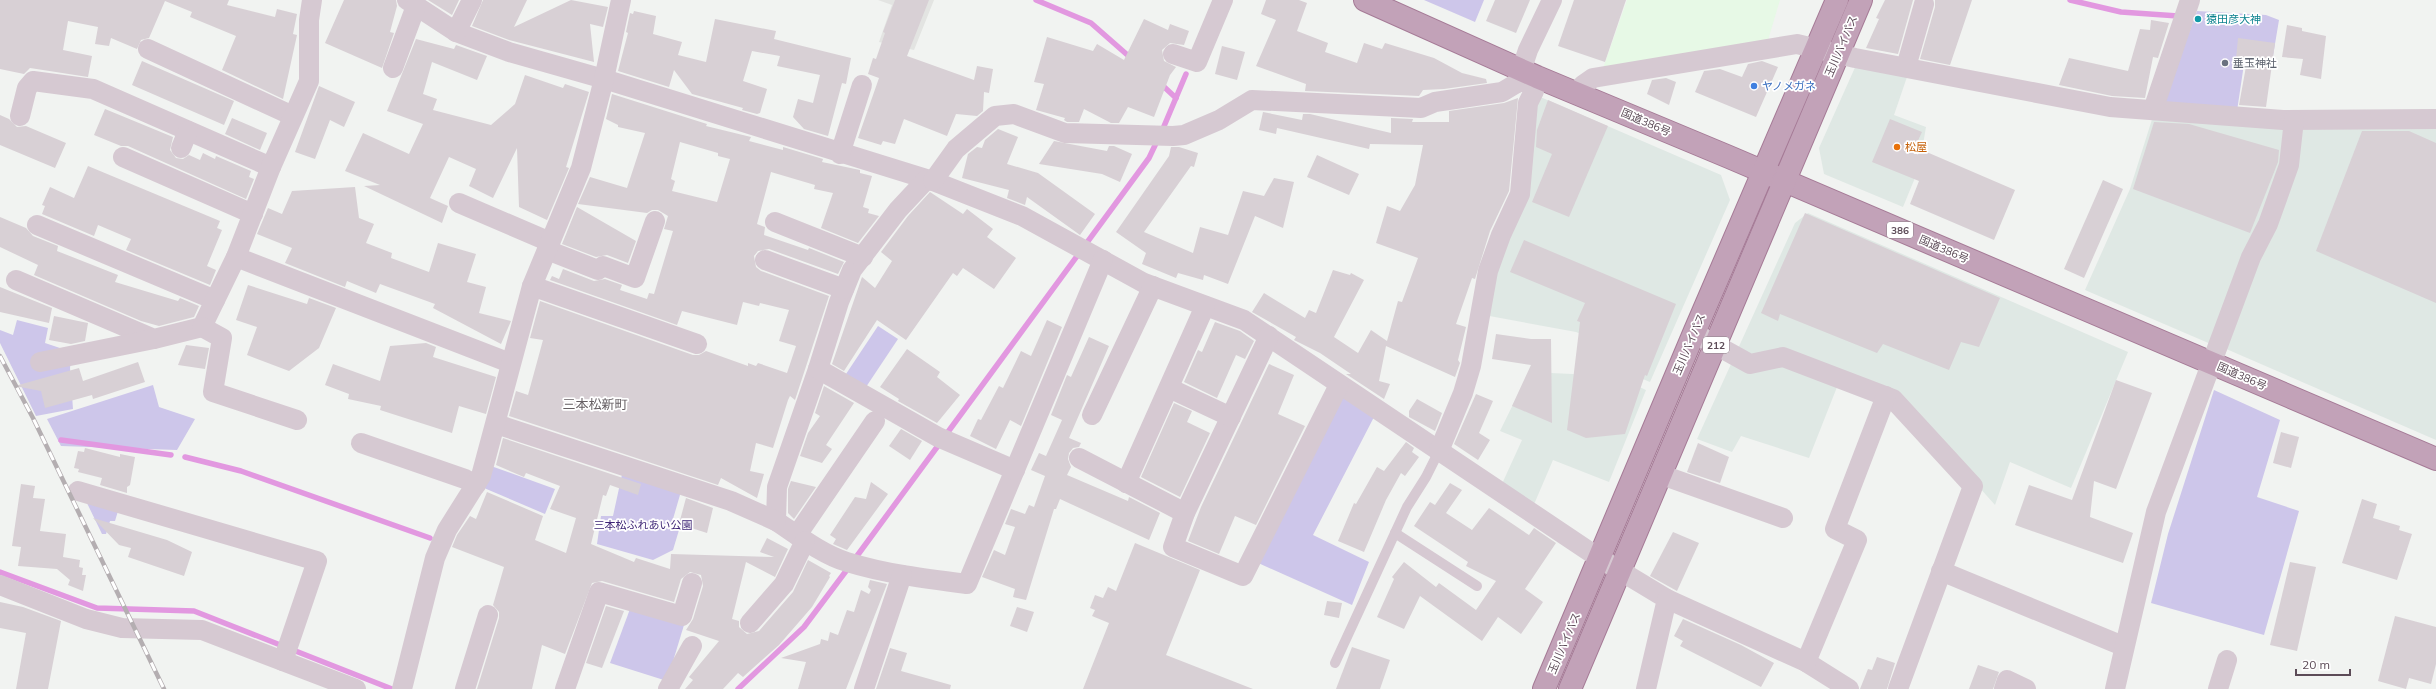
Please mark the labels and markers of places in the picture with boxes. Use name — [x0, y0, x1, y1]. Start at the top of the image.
place label: 猿田彦大神 — [2206, 12, 2261, 26]
marker: 猿田彦大神 — [2193, 14, 2203, 24]
place label: 垂玉神社 — [2233, 56, 2277, 70]
marker: 垂玉神社 — [2220, 58, 2230, 68]
place label: ヤノメガネ — [1762, 79, 1816, 93]
marker: ヤノメガネ — [1749, 81, 1759, 91]
place label: 松屋 — [1905, 140, 1927, 154]
marker: 松屋 — [1892, 142, 1902, 152]

